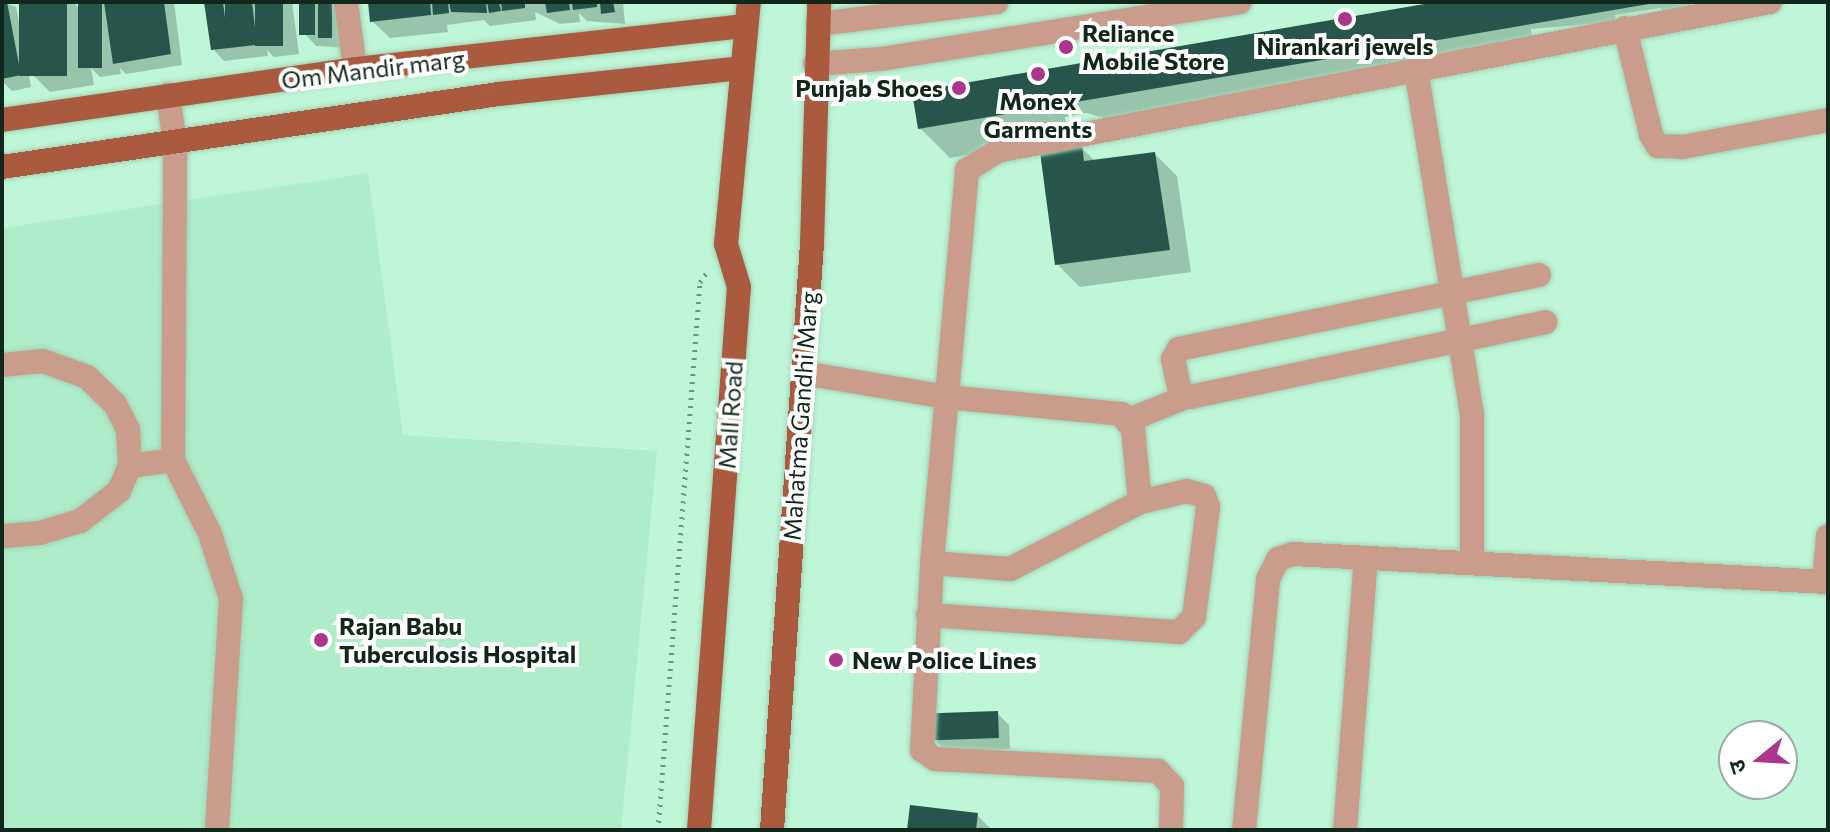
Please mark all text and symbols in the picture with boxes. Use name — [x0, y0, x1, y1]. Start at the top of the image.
marker: Nirankari jewels — [1336, 10, 1354, 28]
place label: Reliance Mobile Store — [1082, 19, 1225, 75]
place label: Nirankari jewels — [1256, 32, 1434, 60]
marker: Reliance Mobile Store — [1057, 38, 1075, 56]
street label: Om Mandir marg — [280, 43, 466, 95]
marker: Monex Garments — [1029, 65, 1047, 83]
place label: Punjab Shoes — [795, 74, 943, 102]
marker: Punjab Shoes — [950, 79, 968, 97]
place label: Monex Garments — [984, 87, 1092, 143]
street label: Mahatma Gandhi Marg — [777, 290, 823, 542]
street label: Mall Road — [712, 360, 748, 470]
place label: Rajan Babu Tuberculosis Hospital — [339, 612, 576, 668]
marker: Rajan Babu Tuberculosis Hospital — [310, 629, 332, 651]
place label: New Police Lines — [852, 646, 1037, 674]
marker: New Police Lines — [827, 651, 845, 669]
north arrow — [1718, 720, 1798, 800]
text: उ — [1722, 757, 1751, 777]

